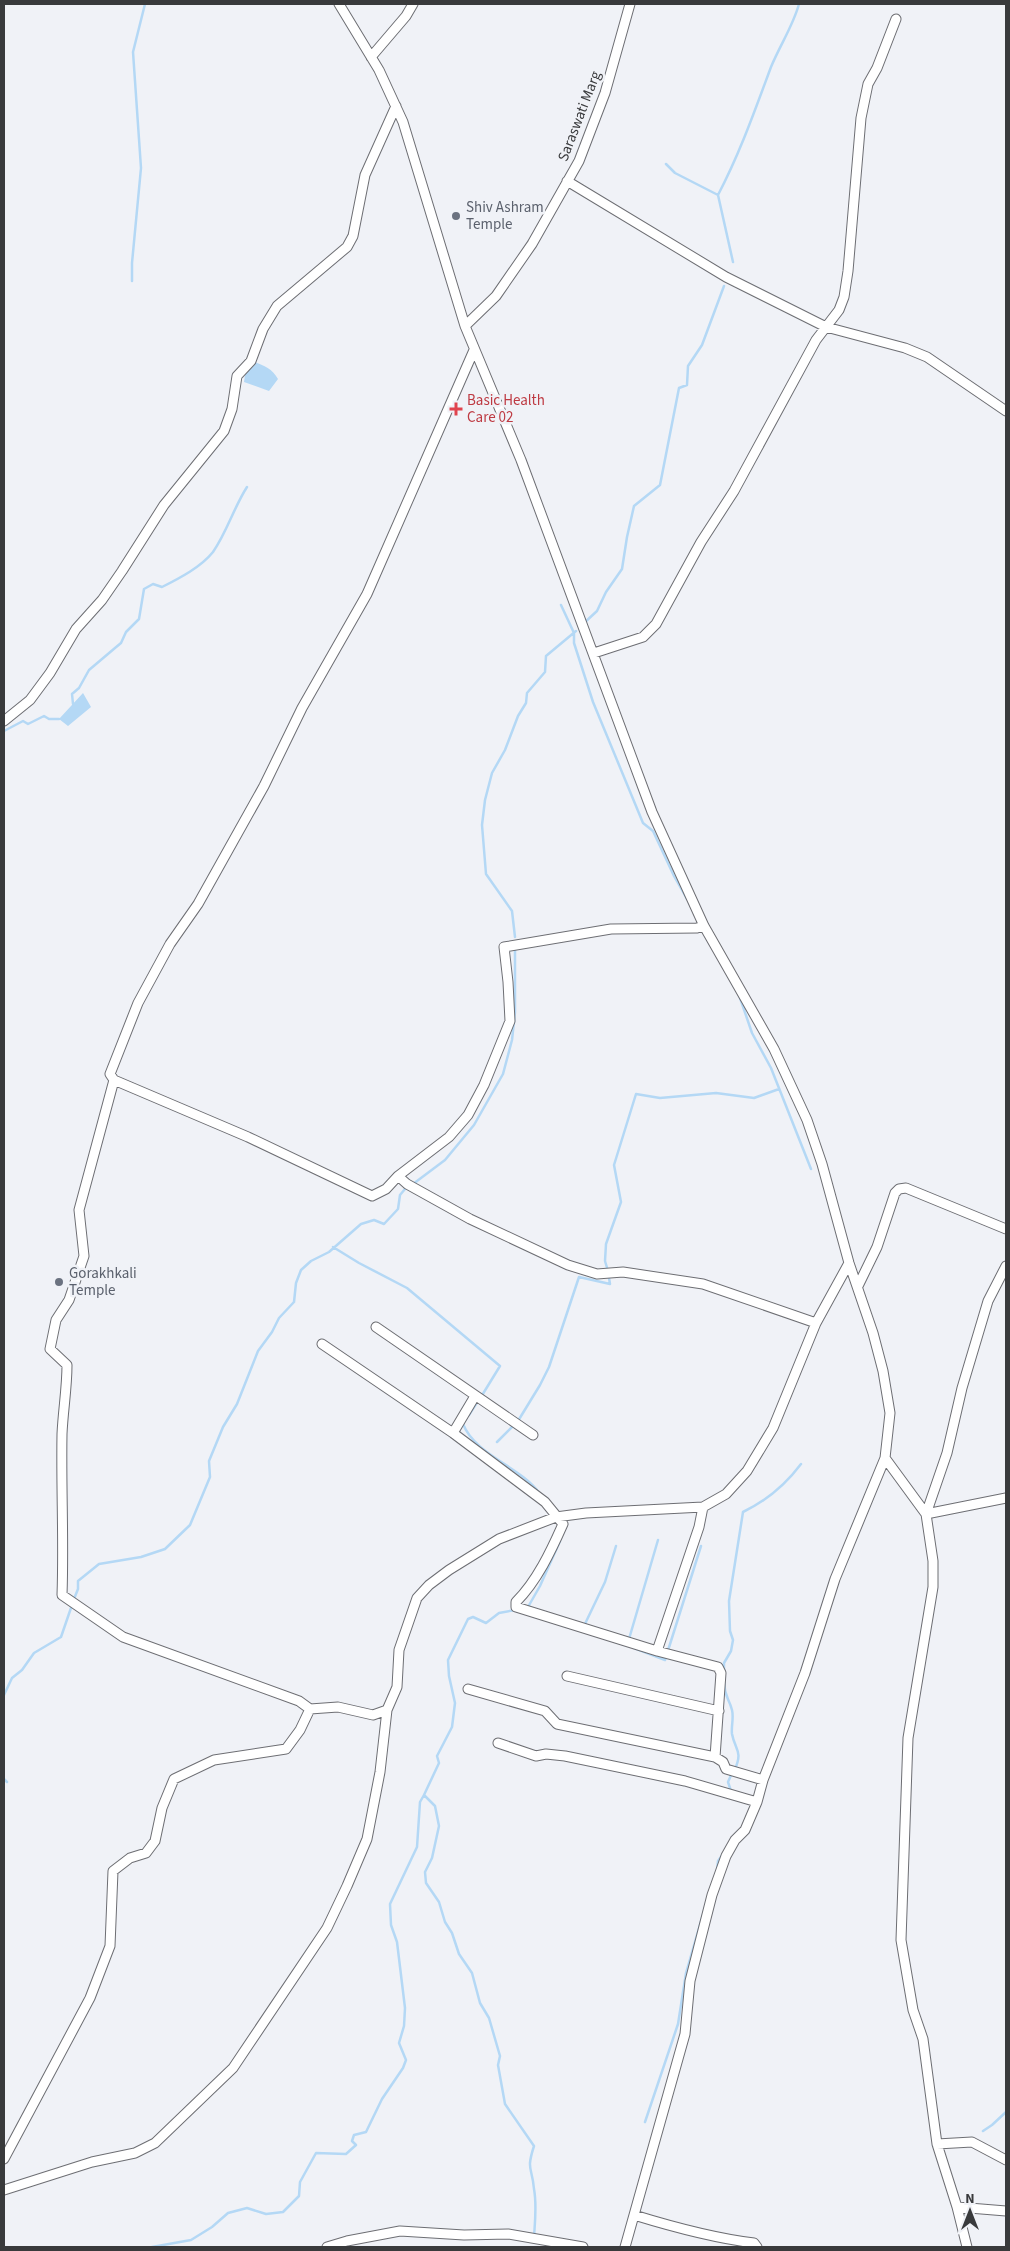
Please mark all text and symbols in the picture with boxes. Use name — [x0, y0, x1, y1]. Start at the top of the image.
street label: Saraswati Marg — [553, 68, 606, 164]
place label: Shiv Ashram Temple — [466, 197, 544, 235]
marker: Shiv Ashram Temple — [450, 210, 462, 222]
place label: Basic Health Care 02 — [467, 390, 545, 428]
marker: Basic Health Care 02 — [449, 402, 463, 416]
place label: Gorakhkali Temple — [69, 1263, 137, 1301]
marker: Gorakhkali Temple — [53, 1276, 65, 1288]
north arrow — [945, 2186, 995, 2236]
text: N — [965, 2189, 975, 2209]

